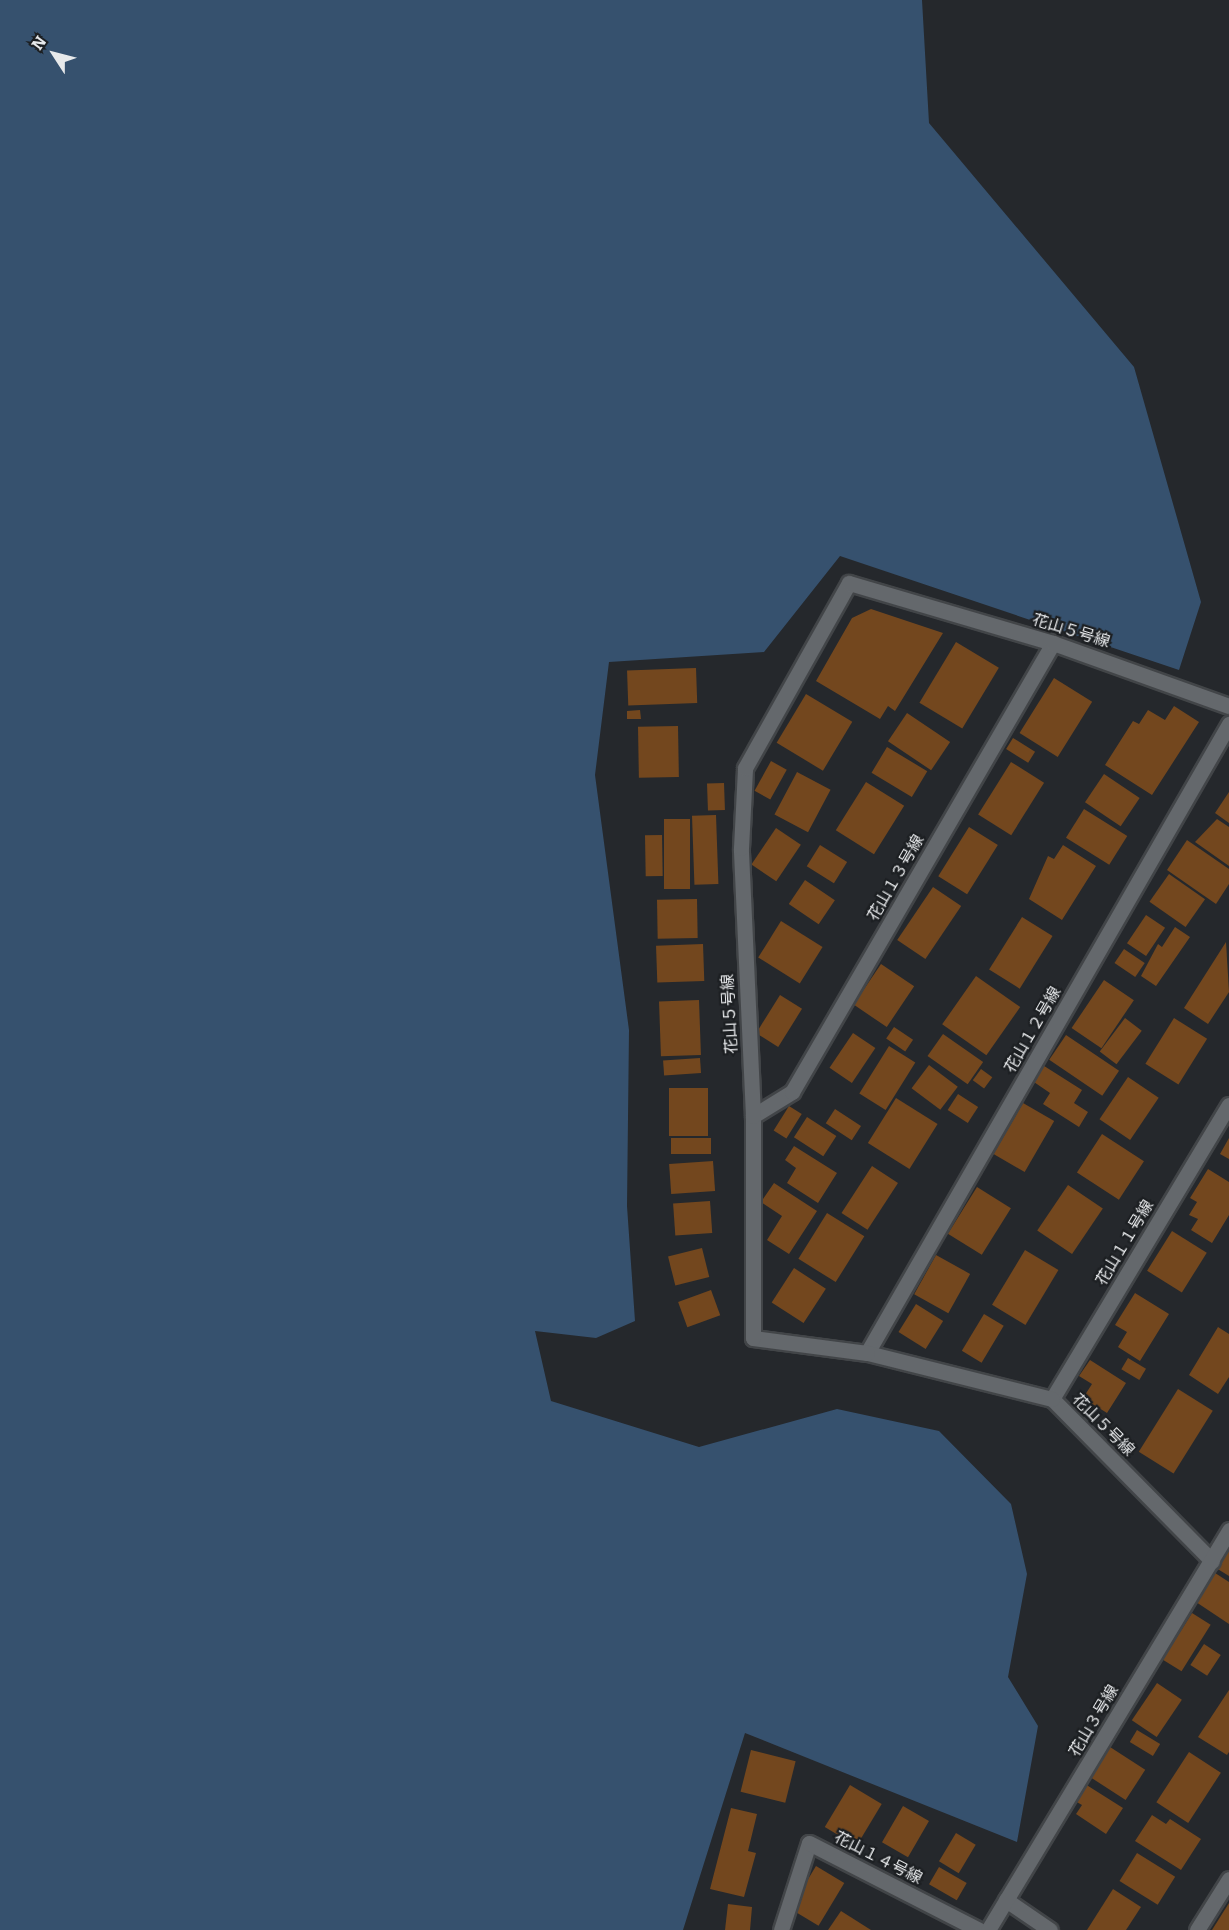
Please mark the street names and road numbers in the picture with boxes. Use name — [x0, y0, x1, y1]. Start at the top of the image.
street label: 花山５号線 — [1030, 610, 1112, 652]
street label: 花山１３号線 — [864, 832, 928, 924]
street label: 花山５号線 — [718, 974, 742, 1054]
street label: 花山１２号線 — [1001, 984, 1065, 1076]
street label: 花山１１号線 — [1092, 1197, 1158, 1289]
street label: 花山５号線 — [1068, 1390, 1138, 1460]
street label: 花山３号線 — [1065, 1682, 1123, 1760]
street label: 花山１４号線 — [831, 1828, 925, 1888]

